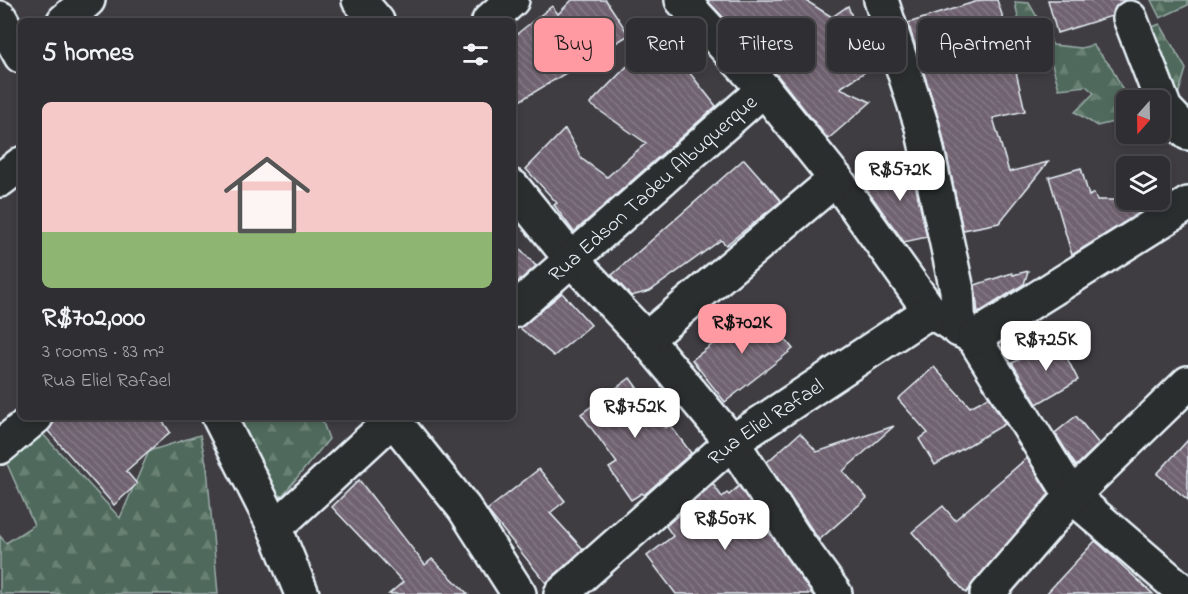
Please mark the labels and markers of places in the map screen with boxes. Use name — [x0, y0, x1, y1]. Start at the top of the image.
pin: R$572K — [851, 151, 949, 202]
pin: R$702K — [693, 304, 791, 355]
pin: R$725K — [997, 321, 1095, 372]
pin: R$752K — [586, 388, 684, 439]
pin: R$507K — [676, 500, 774, 551]

